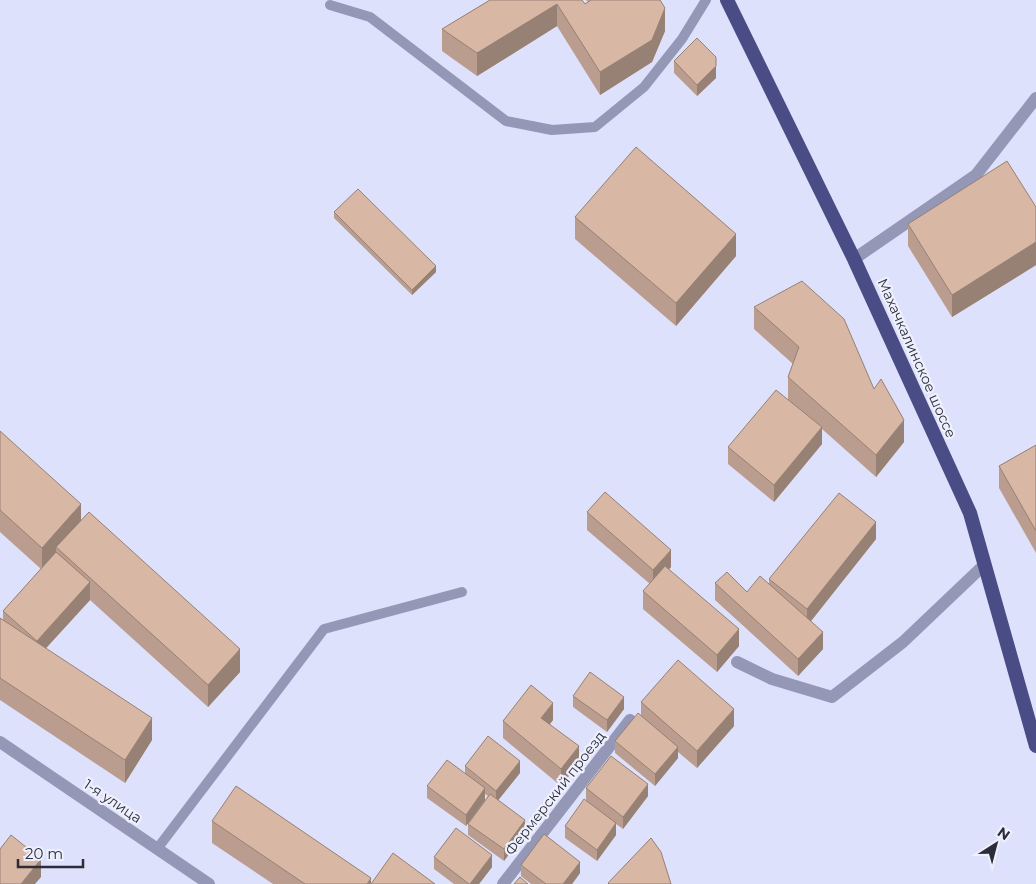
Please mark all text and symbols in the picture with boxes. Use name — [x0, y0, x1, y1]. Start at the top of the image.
street label: Махачкалинское шоссе — [874, 276, 960, 440]
street label: Фермерский проезд — [501, 727, 609, 859]
street label: 1-я улица — [81, 775, 145, 827]
north arrow — [971, 819, 1021, 869]
text: N — [994, 823, 1014, 844]
scale bar — [18, 836, 82, 868]
text: 20 m — [25, 844, 63, 863]

